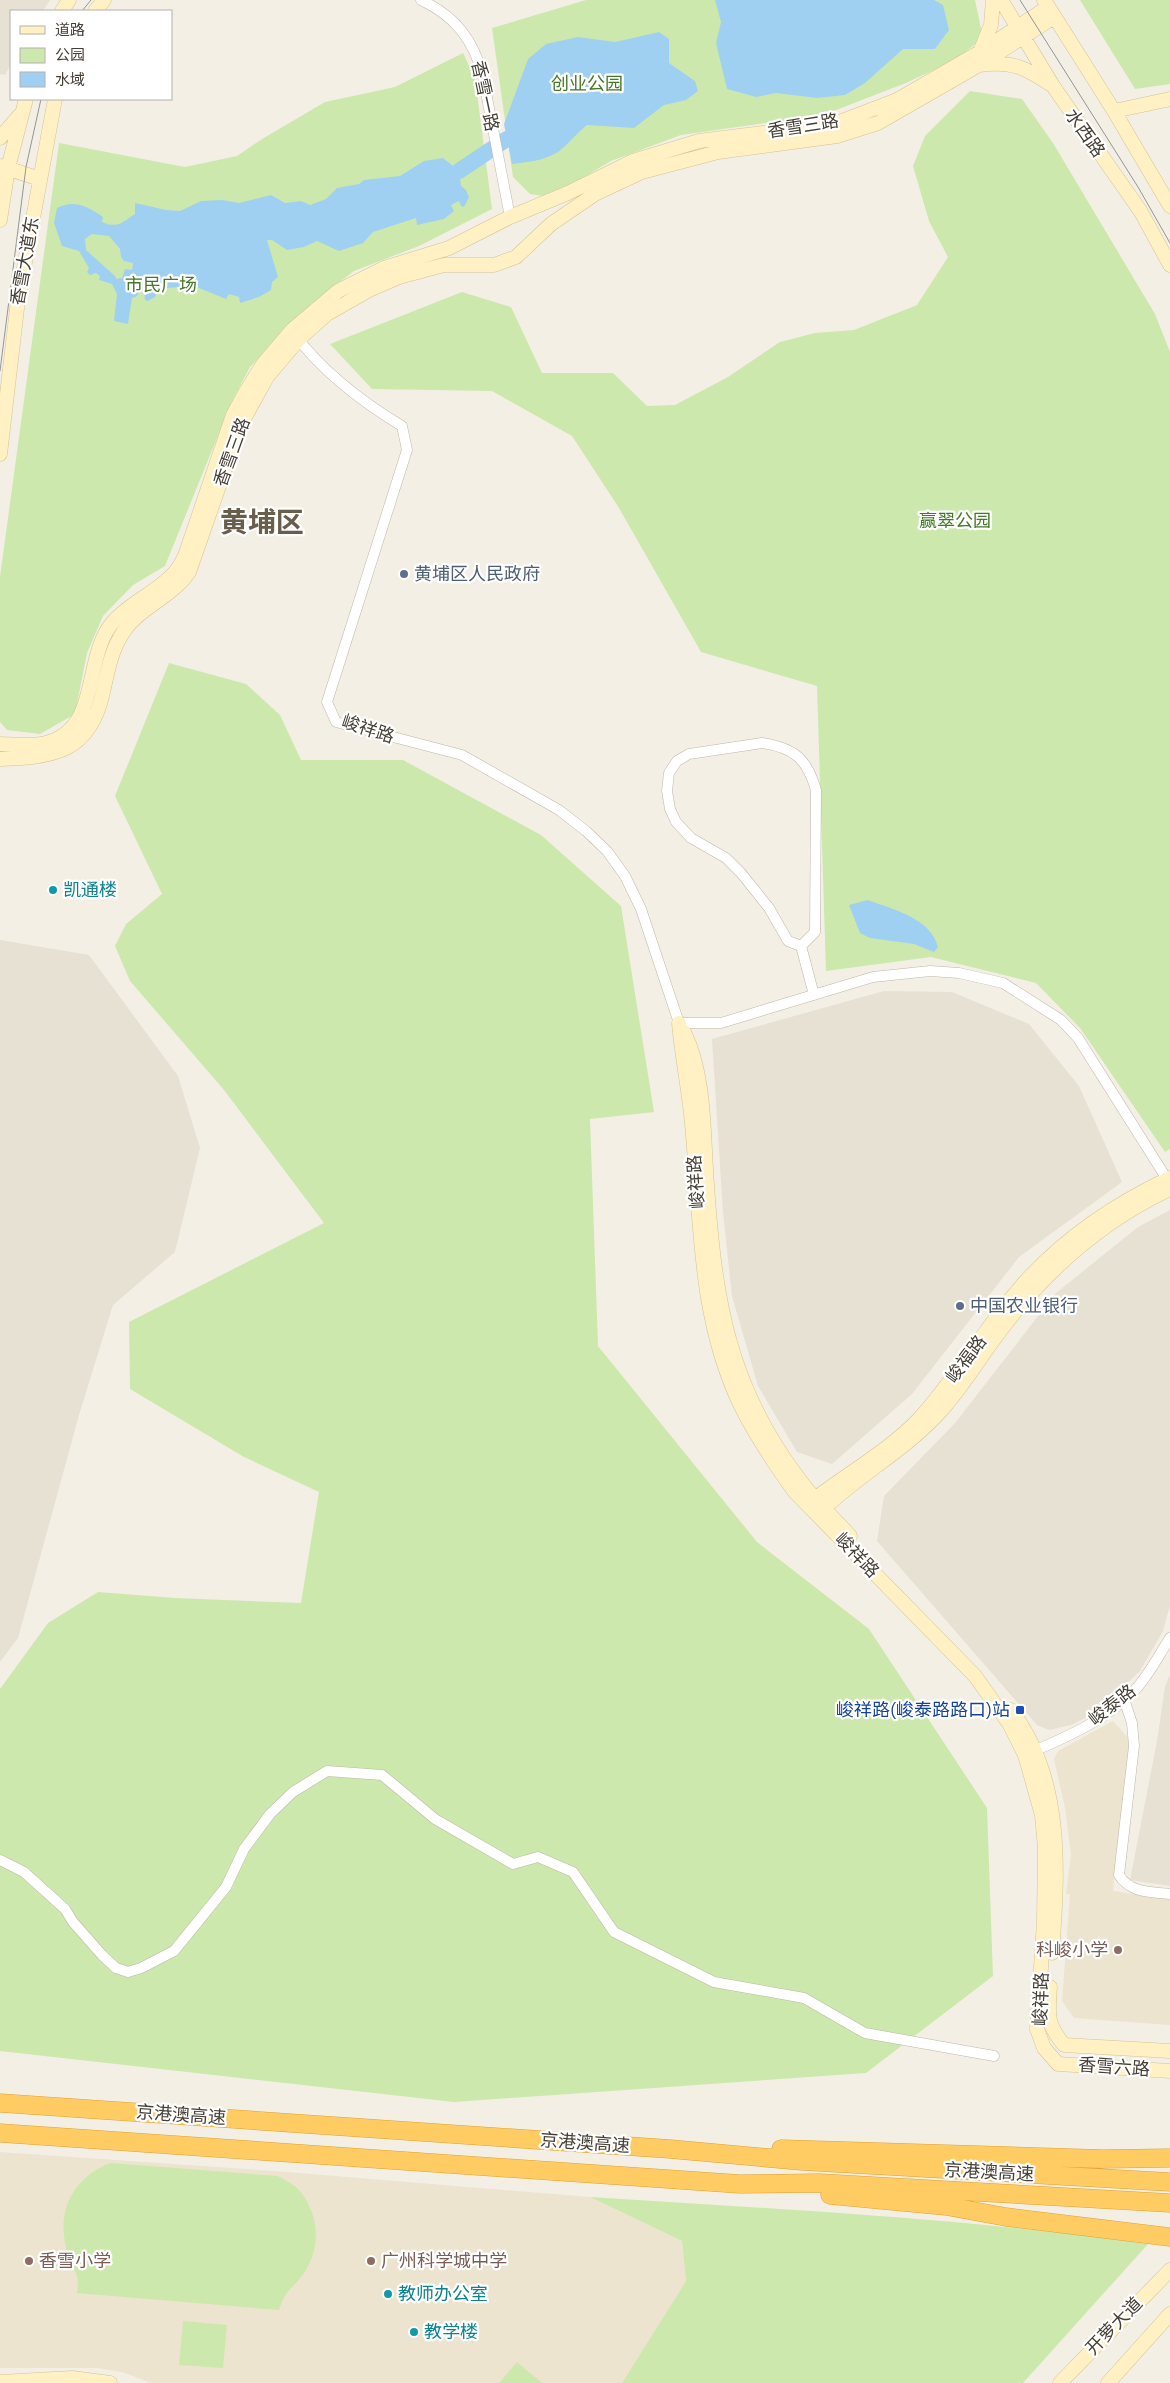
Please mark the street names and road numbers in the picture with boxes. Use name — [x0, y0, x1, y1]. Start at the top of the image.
street label: 香雪一路 — [467, 58, 504, 134]
street label: 水西路 — [1061, 104, 1110, 161]
street label: 香雪三路 — [766, 109, 840, 142]
street label: 香雪大道东 — [5, 215, 44, 307]
street label: 香雪三路 — [208, 414, 255, 490]
street label: 峻祥路 — [339, 709, 397, 748]
street label: 峻祥路 — [682, 1154, 709, 1210]
street label: 峻福路 — [940, 1330, 991, 1387]
street label: 峻祥路 — [830, 1527, 884, 1582]
street label: 峻泰路 — [1083, 1679, 1140, 1730]
street label: 峻祥路 — [1028, 1972, 1053, 2026]
street label: 香雪六路 — [1077, 2053, 1151, 2080]
street label: 京港澳高速 — [135, 2100, 227, 2129]
street label: 京港澳高速 — [539, 2128, 631, 2157]
street label: 京港澳高速 — [943, 2158, 1035, 2185]
street label: 开萝大道 — [1080, 2292, 1147, 2360]

